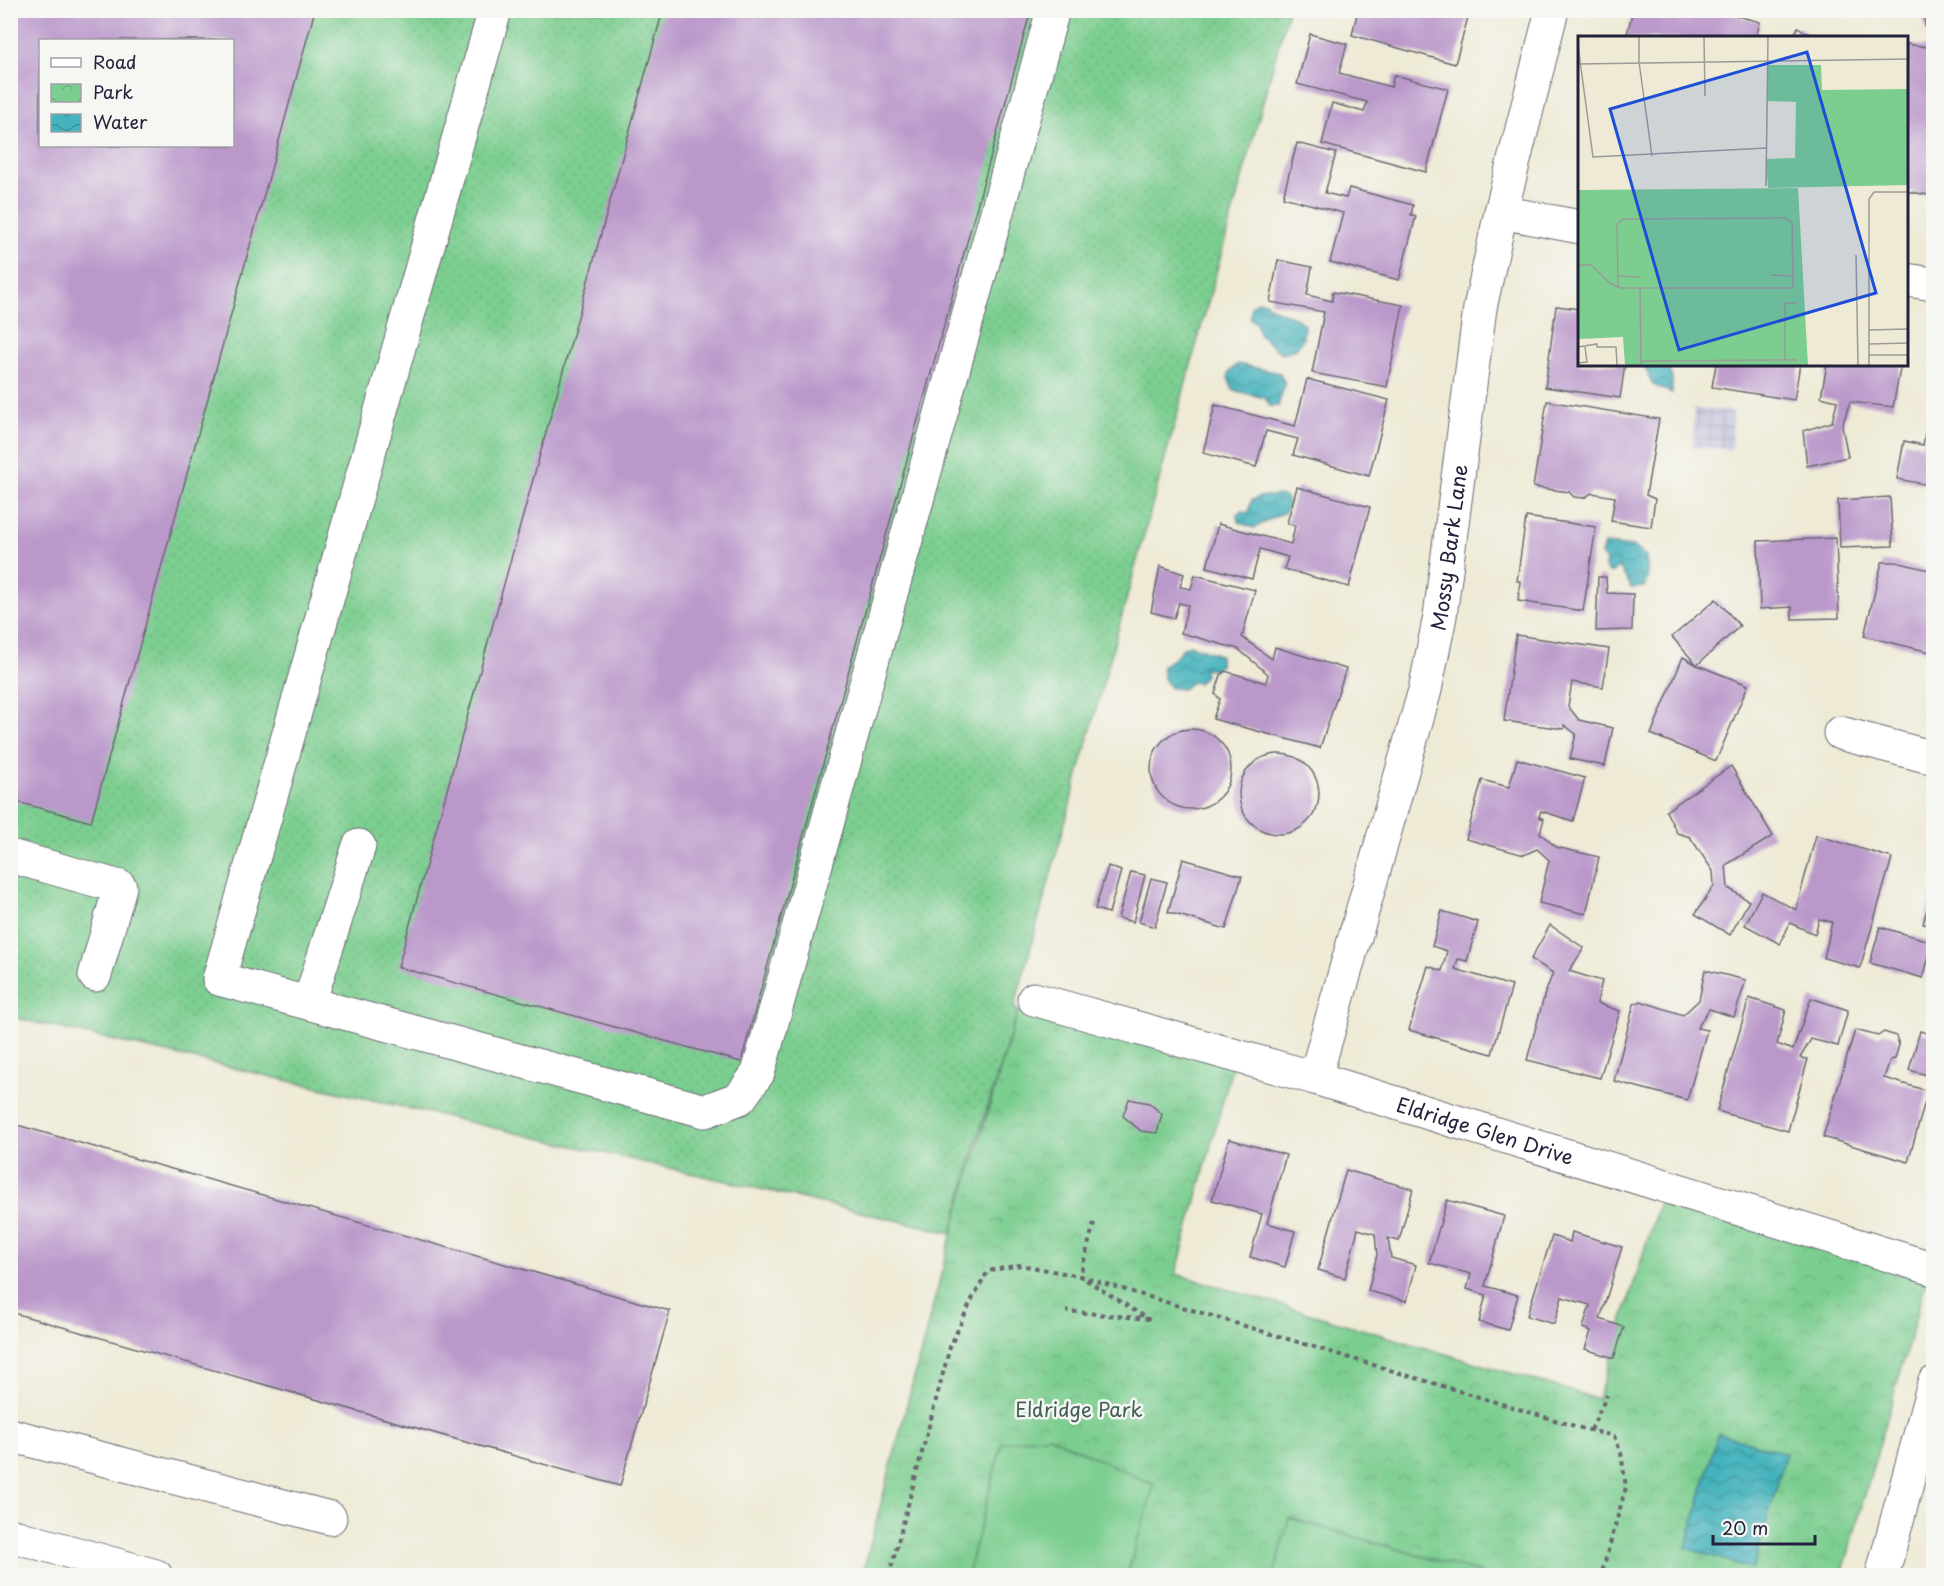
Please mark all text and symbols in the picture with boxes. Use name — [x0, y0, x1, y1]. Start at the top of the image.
inset map — [1578, 36, 1908, 366]
legend — [39, 39, 234, 147]
text: Road — [93, 48, 137, 75]
text: Park — [93, 78, 133, 105]
text: Water — [93, 108, 148, 135]
street label: Mossy Bark Lane — [1422, 462, 1475, 633]
street label: Eldridge Glen Drive — [1393, 1089, 1577, 1172]
park label: Eldridge Park — [1015, 1394, 1143, 1424]
scale bar — [1713, 1508, 1815, 1546]
text: 20 m — [1722, 1514, 1768, 1541]

